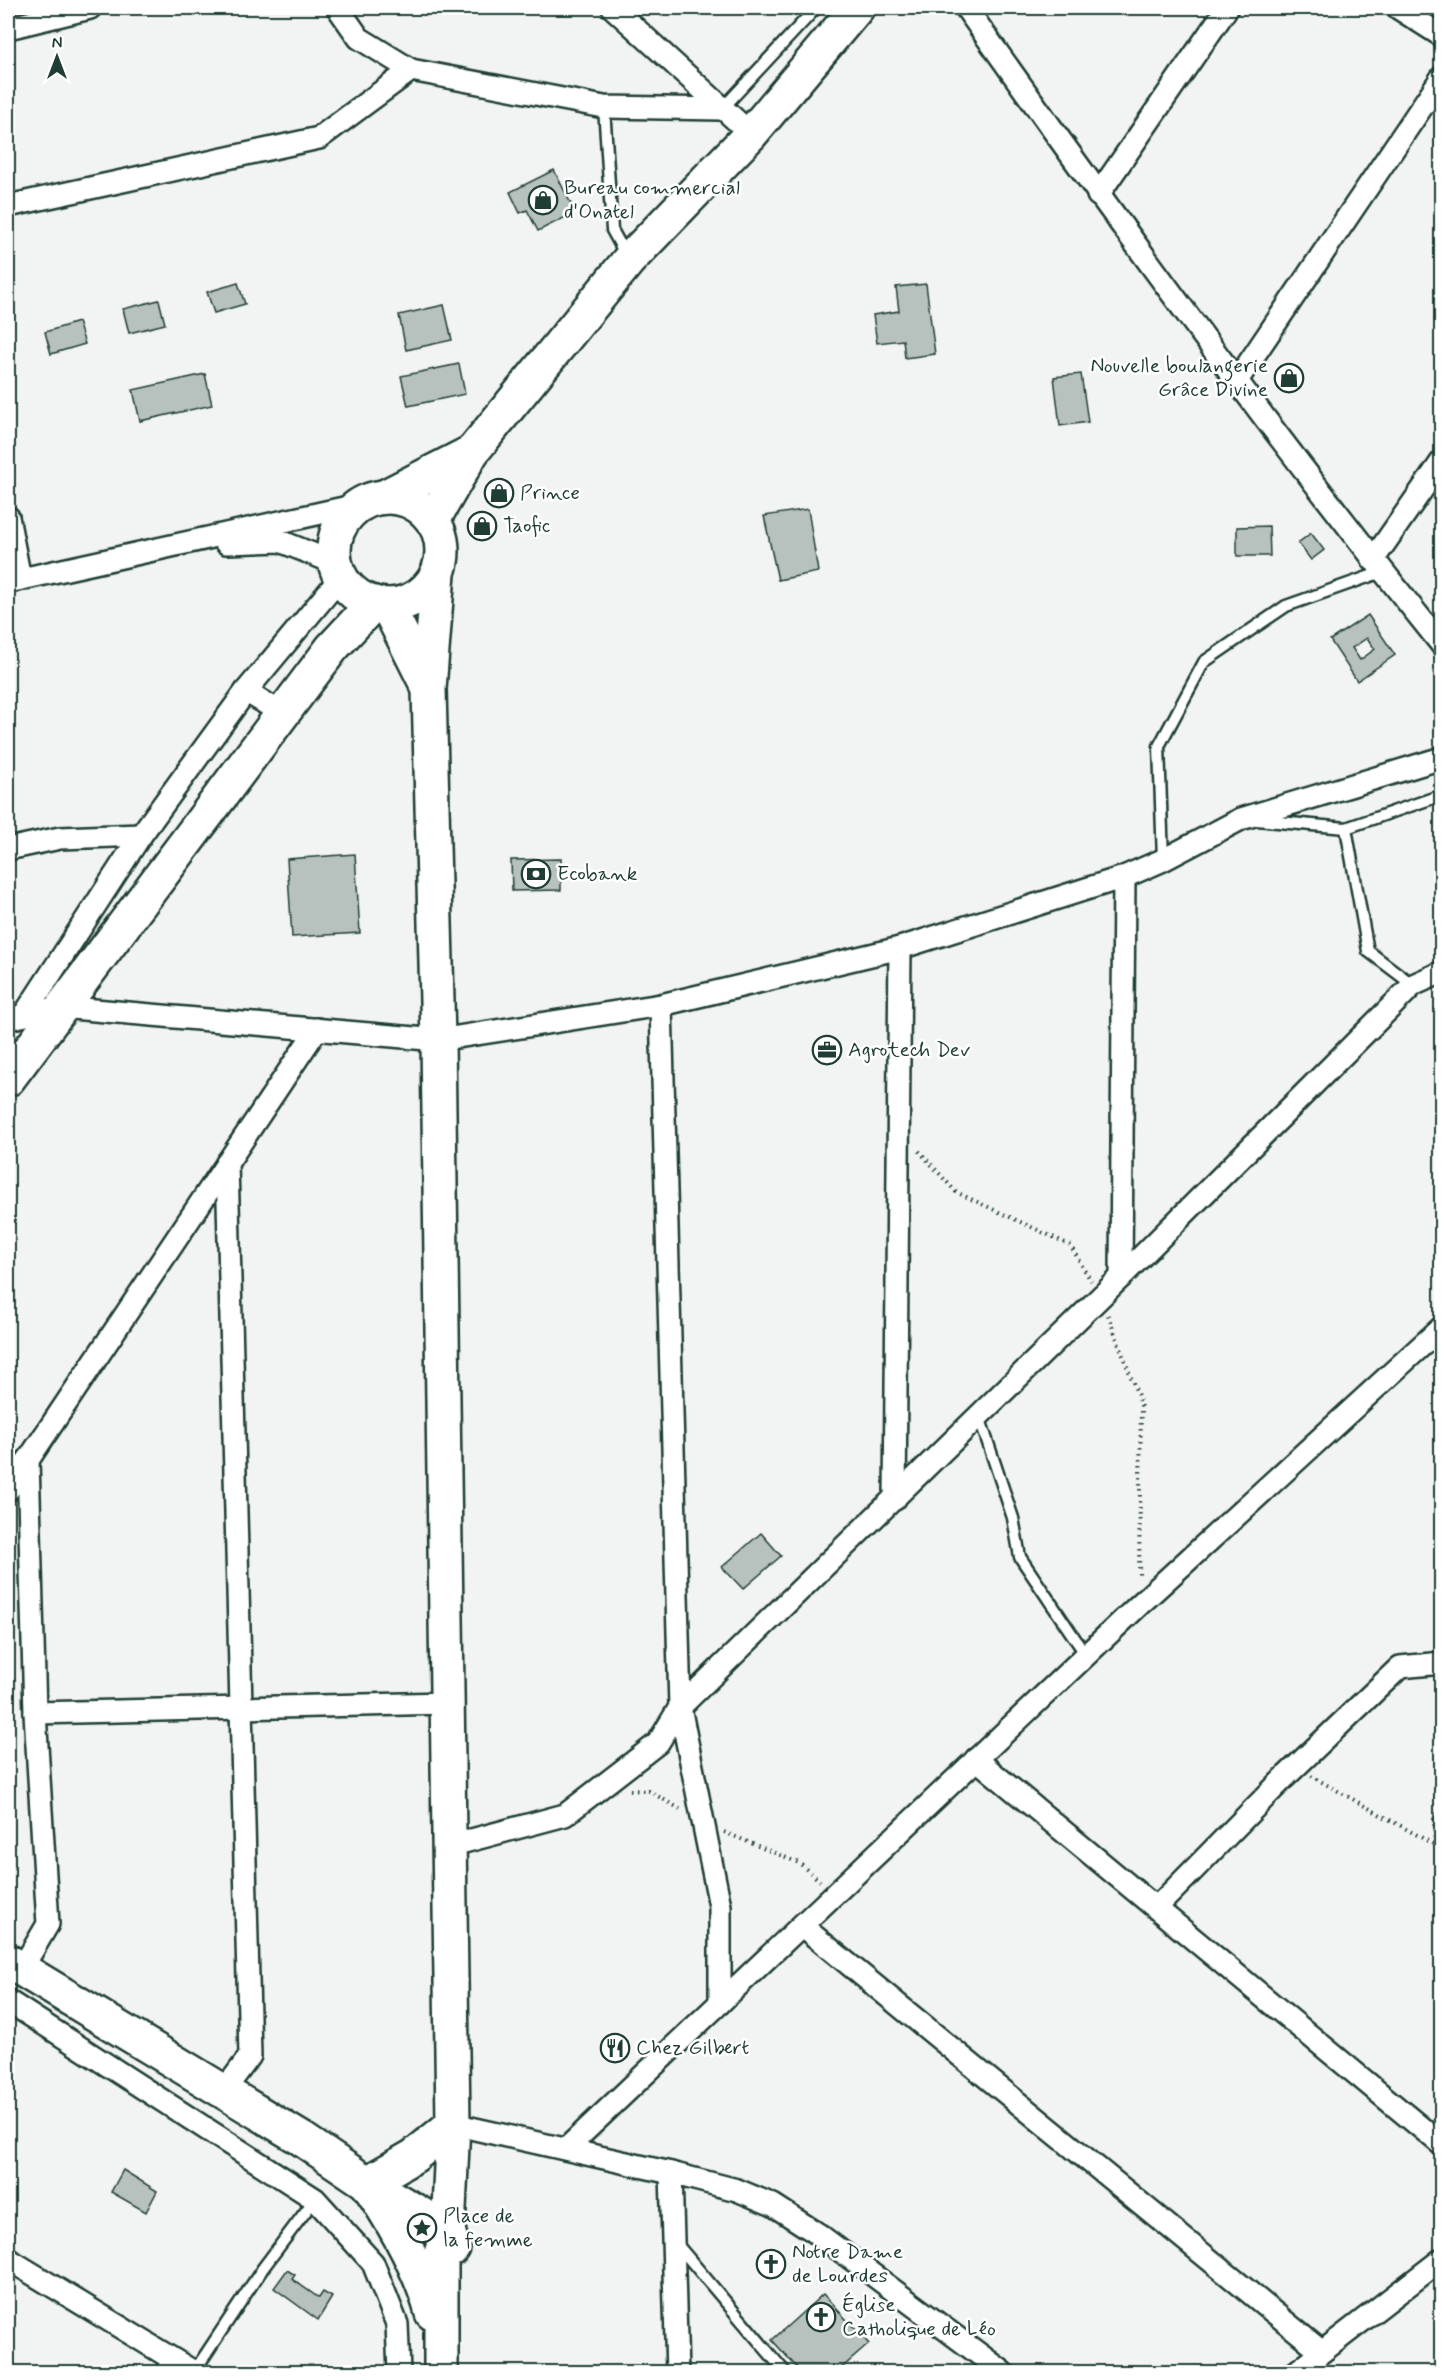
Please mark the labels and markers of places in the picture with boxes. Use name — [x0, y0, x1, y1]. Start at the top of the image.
place label: Bureau commercial d'Onatel — [564, 174, 740, 226]
shop icon: Bureau commercial d'Onatel — [527, 184, 559, 216]
place label: Nouvelle boulangerie Grâce Divine — [1091, 352, 1268, 404]
shop icon: Nouvelle boulangerie Grâce Divine — [1273, 362, 1305, 394]
shop icon: Prince — [483, 477, 515, 509]
place label: Prince — [520, 479, 580, 507]
shop icon: Taofic — [466, 510, 498, 542]
place label: Taofic — [503, 512, 550, 540]
bank icon: Ecobank — [520, 858, 552, 890]
place label: Ecobank — [557, 860, 638, 888]
office icon: Agrotech Dev — [811, 1034, 843, 1066]
place label: Agrotech Dev — [848, 1036, 970, 1064]
restaurant icon: Chez Gilbert — [599, 2032, 631, 2064]
place label: Chez Gilbert — [636, 2034, 750, 2062]
place label: Place de la femme — [443, 2202, 533, 2254]
place icon: Place de la femme — [406, 2212, 438, 2244]
place label: Notre Dame de Lourdes — [792, 2238, 903, 2290]
church icon: Notre Dame de Lourdes — [755, 2248, 787, 2280]
place label: Église Catholique de Léo — [842, 2291, 996, 2343]
church icon: Église Catholique de Léo — [805, 2301, 837, 2333]

